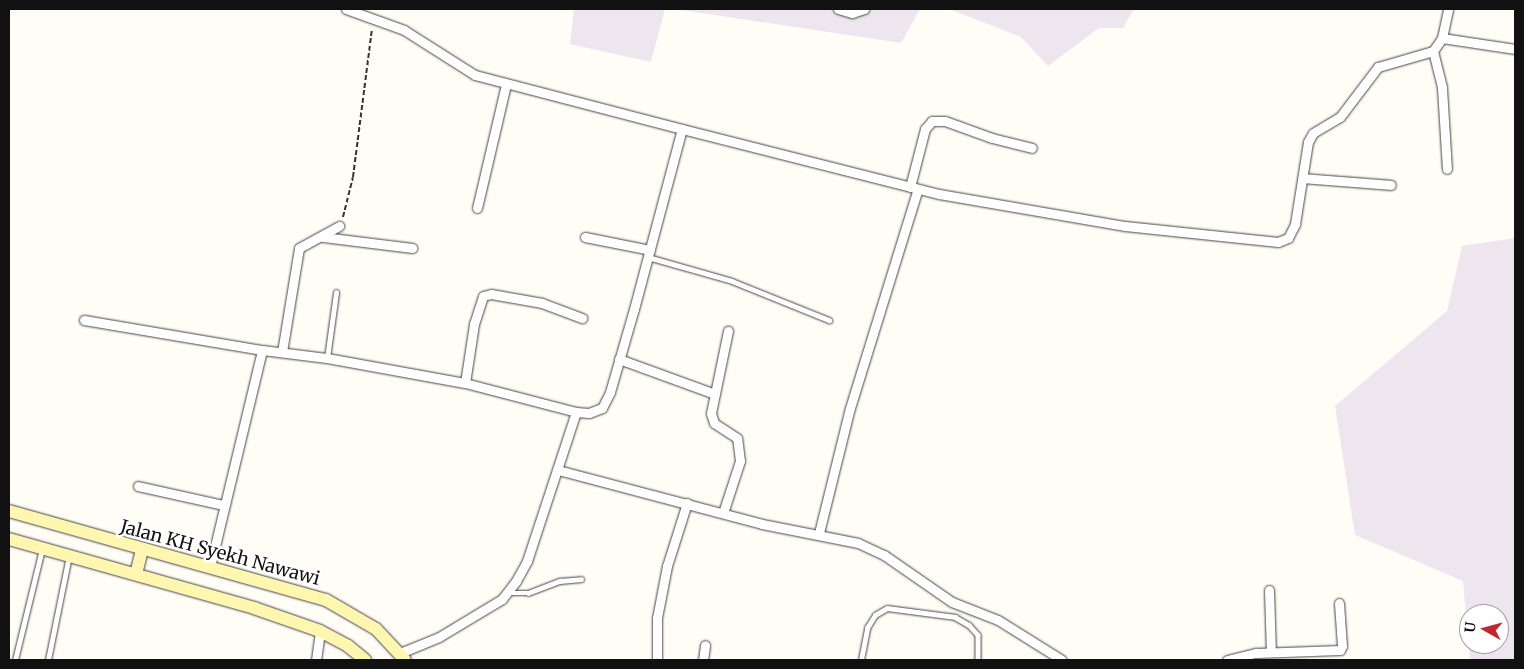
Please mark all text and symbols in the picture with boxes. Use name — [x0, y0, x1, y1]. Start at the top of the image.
street label: Jalan KH Syekh Nawawi — [118, 516, 322, 590]
north arrow — [1459, 604, 1509, 654]
text: U — [1461, 621, 1480, 634]

